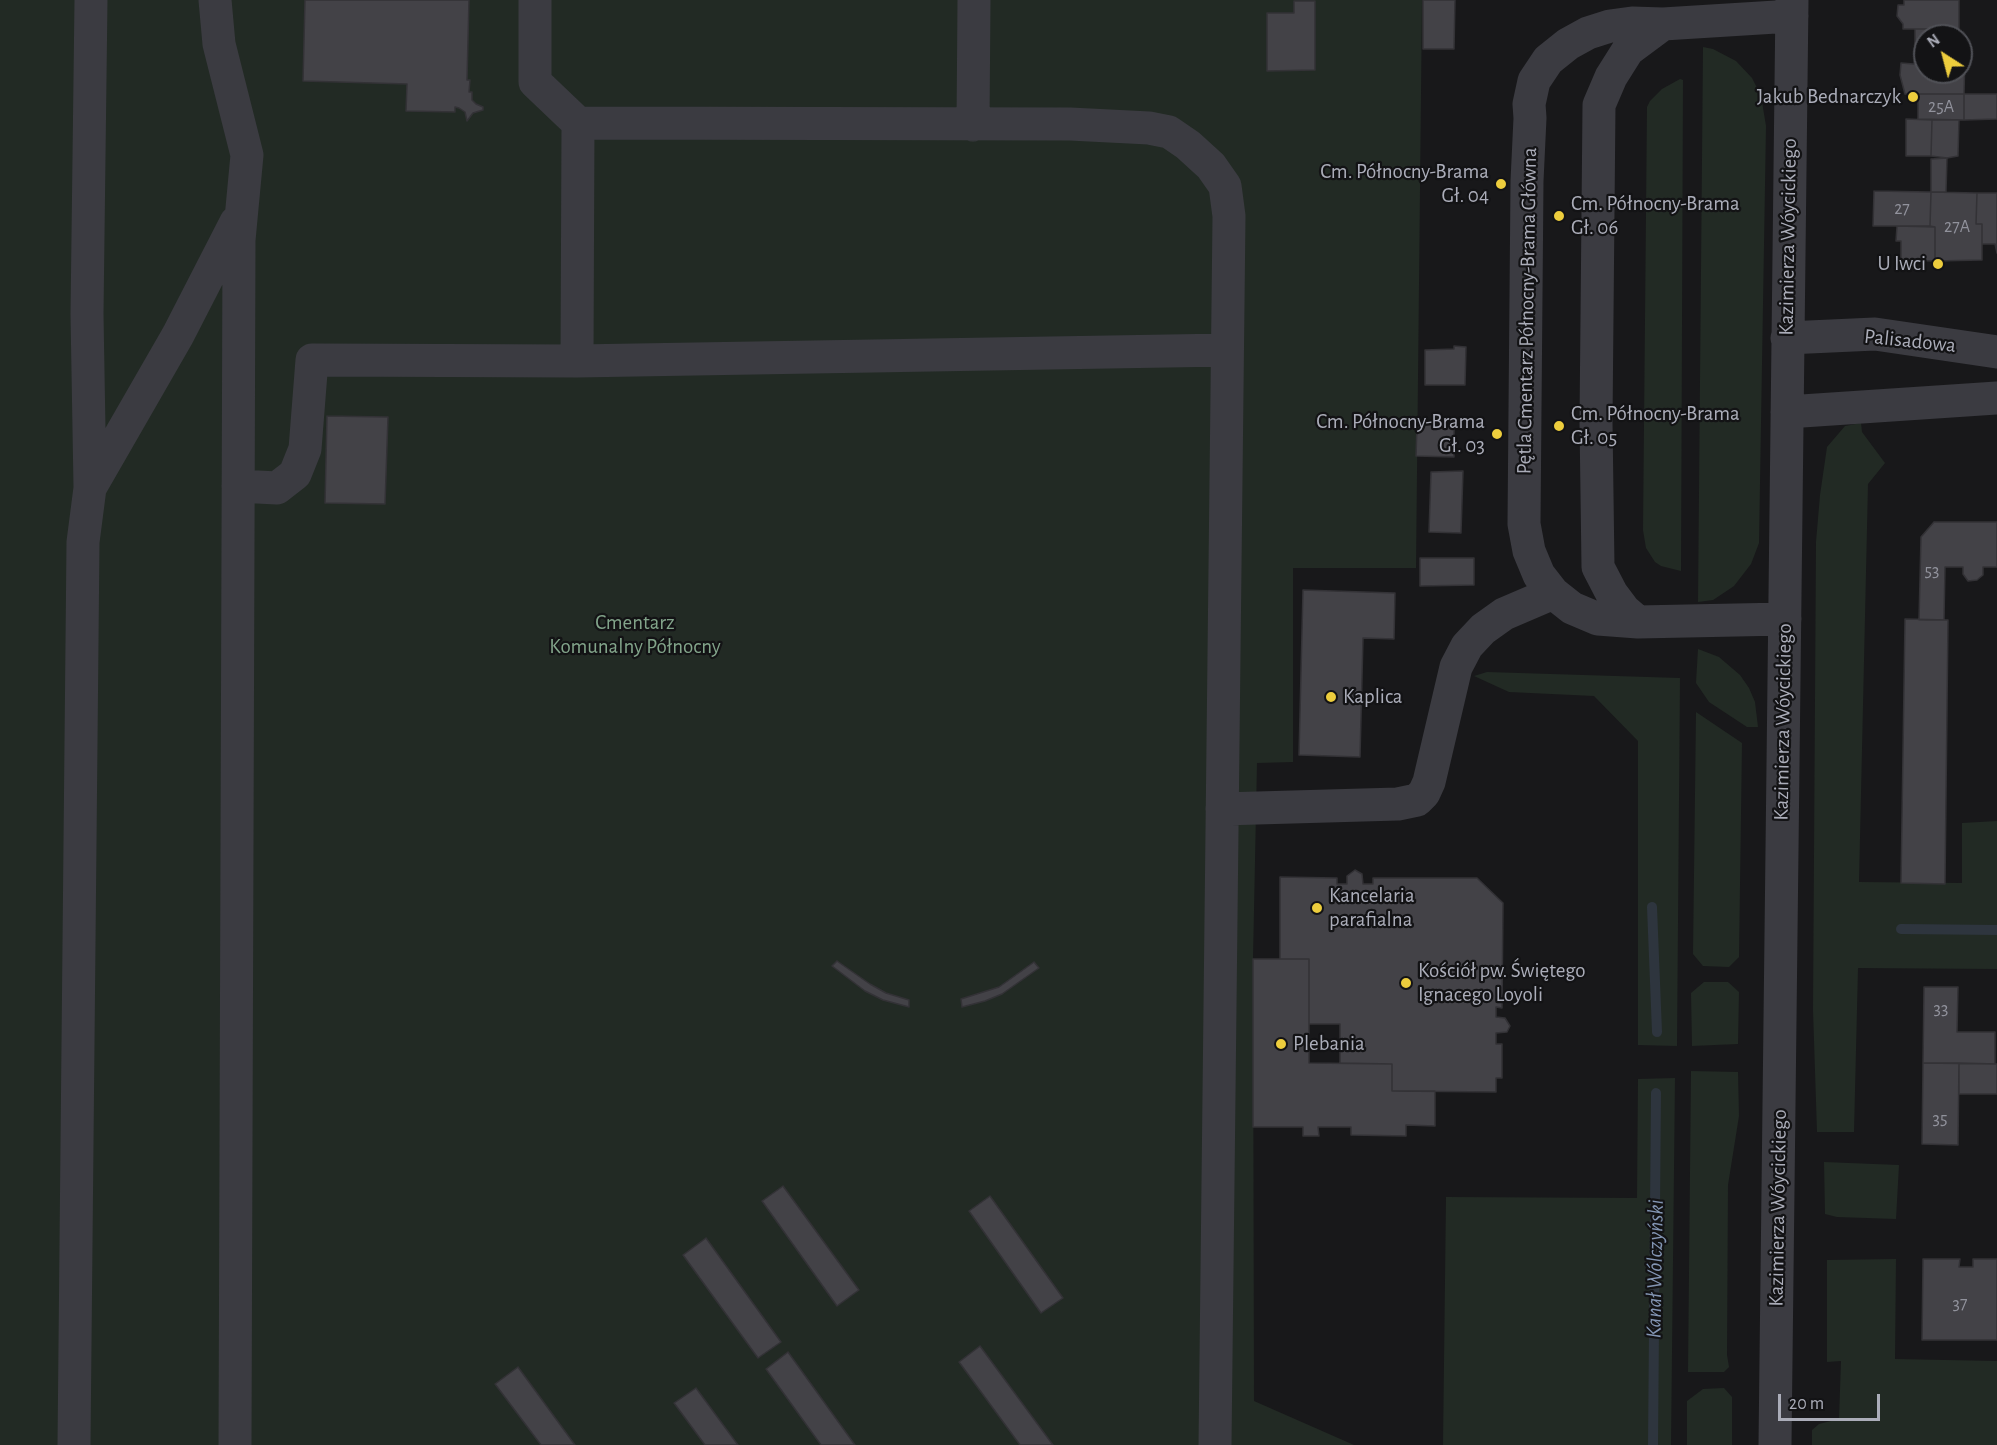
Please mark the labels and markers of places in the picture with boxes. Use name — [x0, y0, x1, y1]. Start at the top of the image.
place label: Jakub Bednarczyk — [1757, 84, 1901, 110]
marker: Jakub Bednarczyk — [1906, 90, 1920, 104]
place label: Cm. Północny-Brama Gł. 04 — [1320, 159, 1489, 209]
marker: Cm. Północny-Brama Gł. 04 — [1494, 177, 1508, 191]
place label: Cm. Północny-Brama Gł. 06 — [1571, 191, 1740, 241]
marker: Cm. Północny-Brama Gł. 06 — [1552, 209, 1566, 223]
place label: U Iwci — [1877, 251, 1926, 277]
marker: U Iwci — [1931, 257, 1945, 271]
place label: Cm. Północny-Brama Gł. 05 — [1571, 401, 1740, 451]
place label: Cm. Północny-Brama Gł. 03 — [1316, 409, 1485, 459]
marker: Cm. Północny-Brama Gł. 05 — [1552, 419, 1566, 433]
marker: Cm. Północny-Brama Gł. 03 — [1490, 427, 1504, 441]
place label: Kaplica — [1343, 684, 1403, 710]
marker: Kaplica — [1324, 690, 1338, 704]
place label: Kancelaria parafialna — [1329, 883, 1415, 933]
marker: Kancelaria parafialna — [1310, 901, 1324, 915]
place label: Kościół pw. Świętego Ignacego Loyoli — [1418, 958, 1586, 1008]
marker: Kościół pw. Świętego Ignacego Loyoli — [1399, 976, 1413, 990]
place label: Plebania — [1293, 1031, 1365, 1057]
marker: Plebania — [1274, 1037, 1288, 1051]

